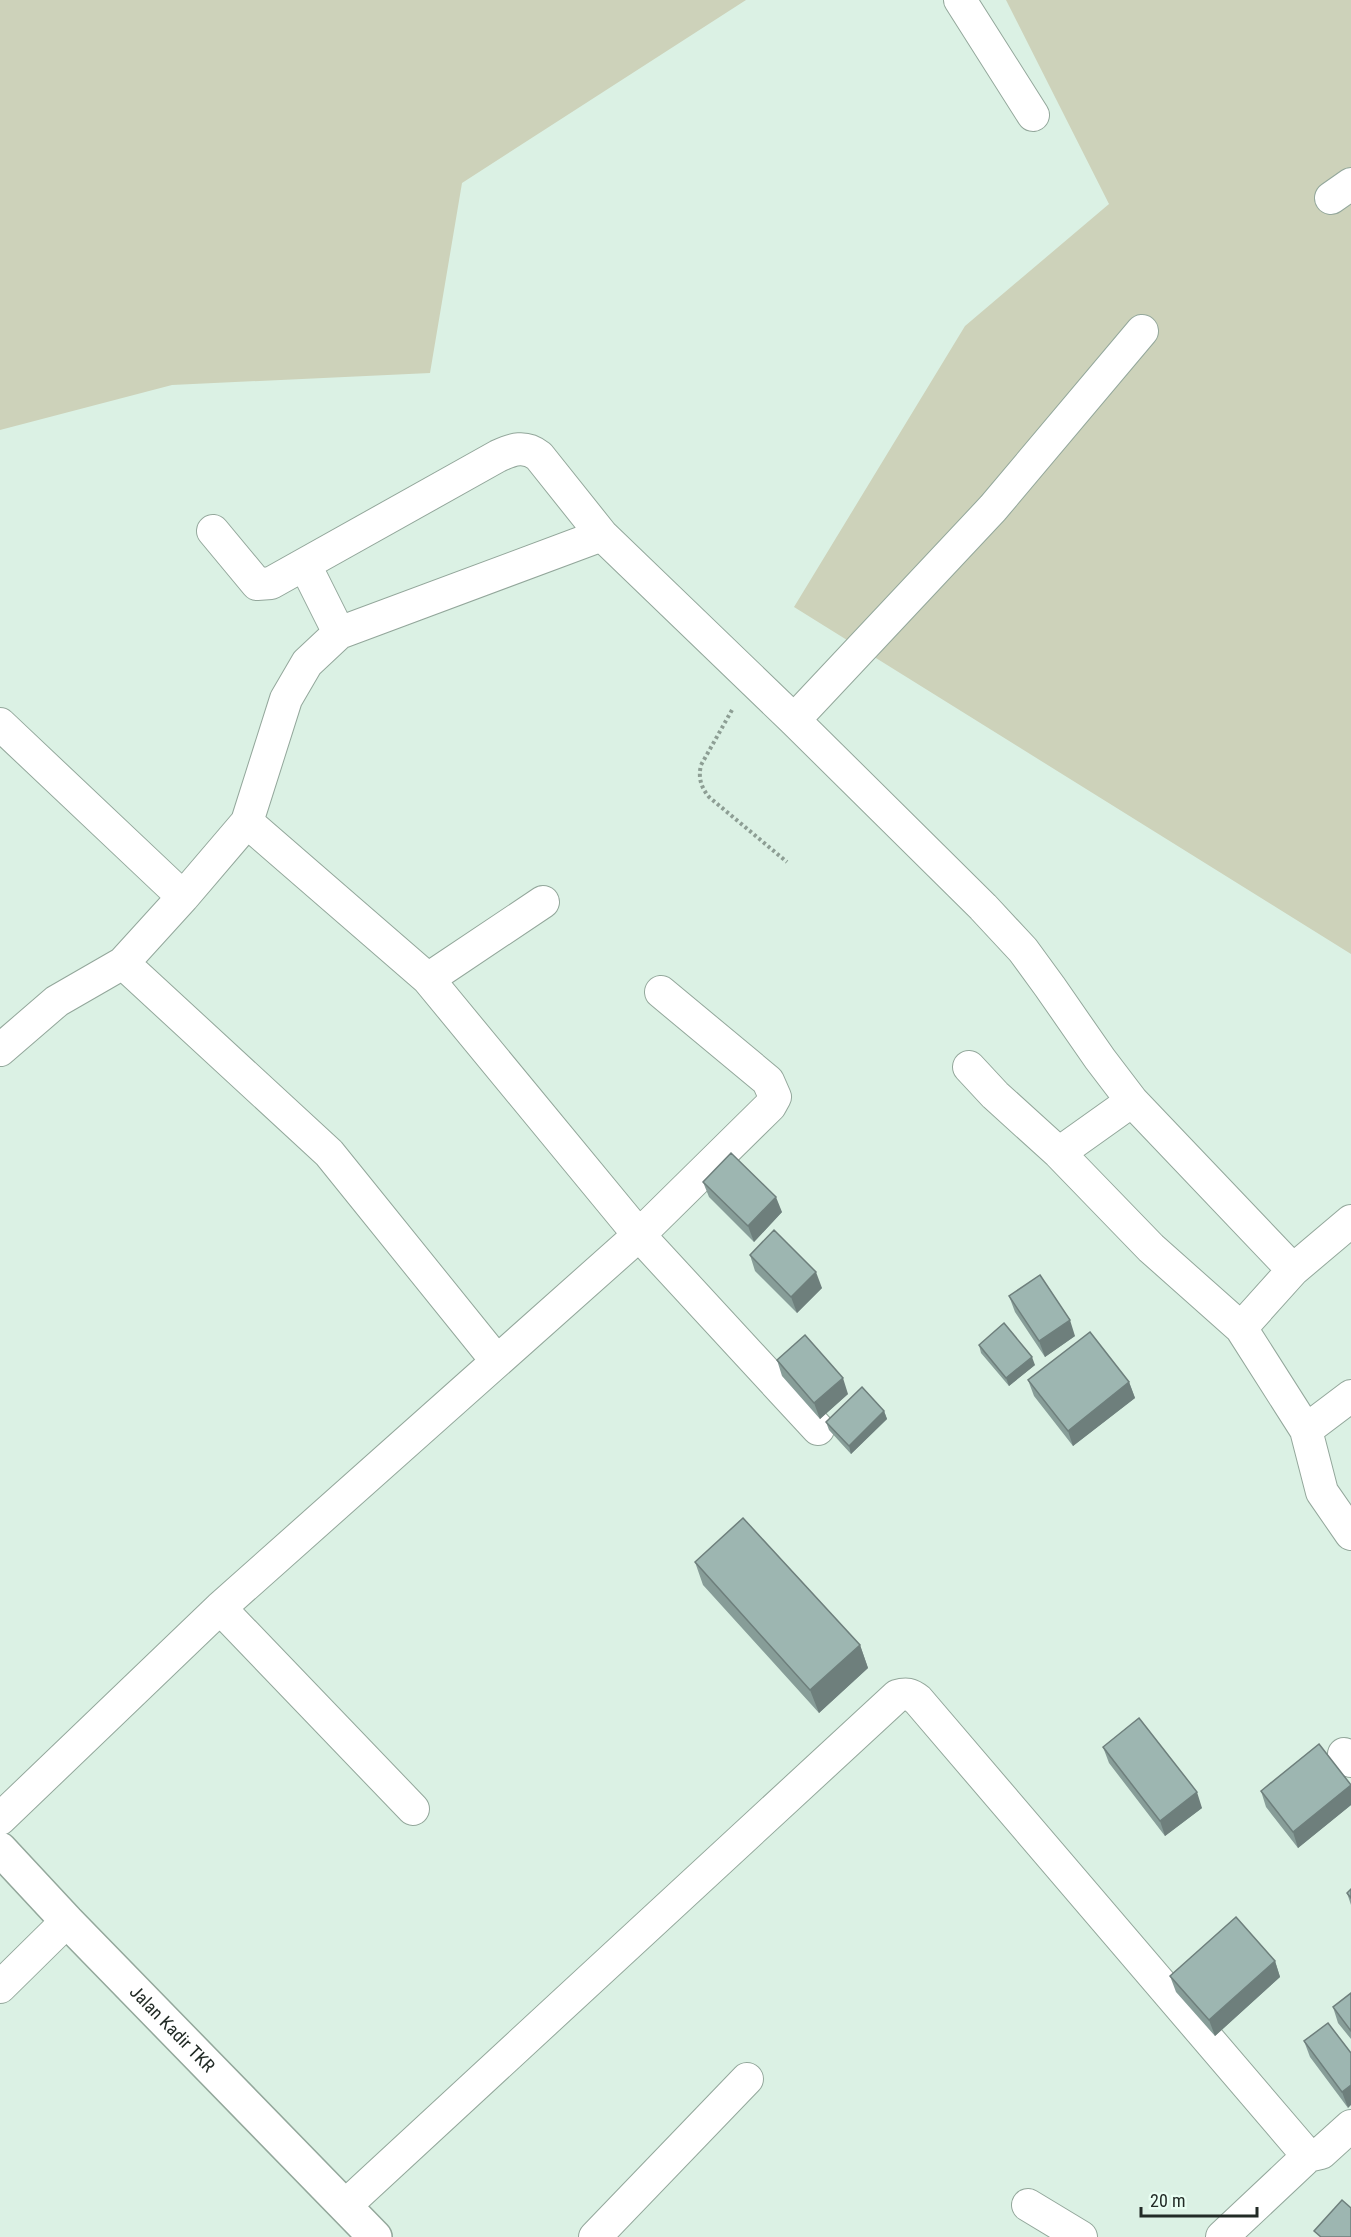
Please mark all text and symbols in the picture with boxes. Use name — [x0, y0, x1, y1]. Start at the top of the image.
street label: Jalan Kadir TKR — [126, 1981, 220, 2076]
scale bar — [1141, 2180, 1256, 2218]
text: 20 m — [1150, 2190, 1185, 2211]

